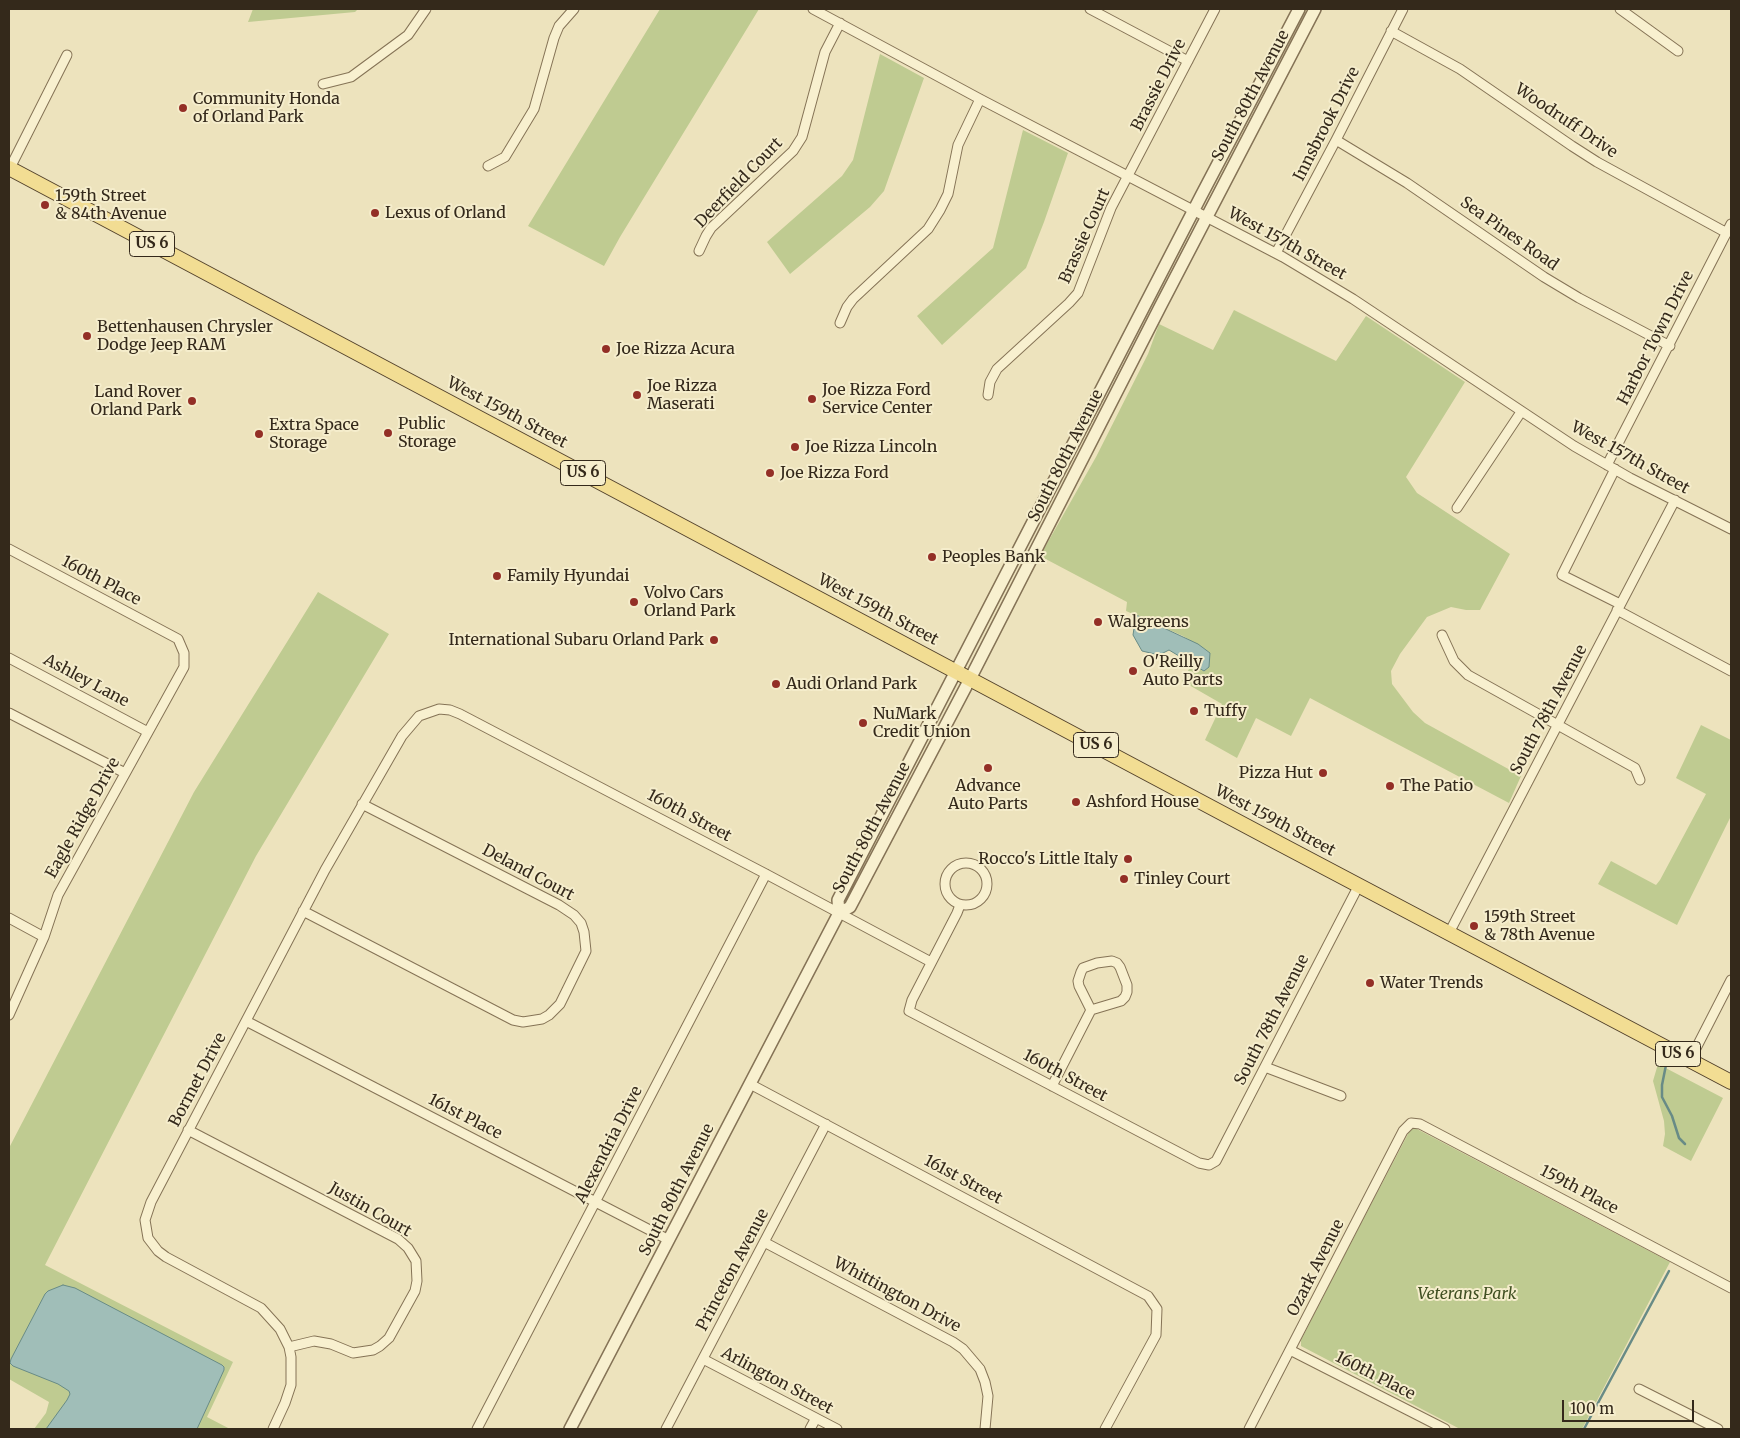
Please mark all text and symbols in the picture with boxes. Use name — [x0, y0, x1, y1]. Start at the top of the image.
street label: South 80th Avenue — [1208, 27, 1294, 165]
street label: Brassie Drive — [1128, 36, 1190, 134]
street label: Innsbrook Drive — [1290, 64, 1364, 184]
street label: Woodruff Drive — [1511, 80, 1621, 162]
place label: Community Honda of Orland Park — [193, 89, 340, 127]
marker: Community Honda of Orland Park — [177, 102, 189, 114]
street label: Deerfield Court — [691, 134, 787, 232]
street label: Brassie Court — [1055, 185, 1115, 287]
place label: 159th Street & 84th Avenue — [55, 186, 167, 224]
street label: Sea Pines Road — [1456, 193, 1562, 275]
marker: 159th Street & 84th Avenue — [39, 199, 51, 211]
place label: Lexus of Orland — [385, 203, 506, 223]
street label: West 157th Street — [1225, 204, 1349, 284]
marker: Lexus of Orland — [369, 207, 381, 219]
road number: US 6 — [130, 232, 174, 256]
street label: Harbor Town Drive — [1614, 268, 1698, 408]
place label: Bettenhausen Chrysler Dodge Jeep RAM — [97, 317, 273, 355]
marker: Bettenhausen Chrysler Dodge Jeep RAM — [81, 330, 93, 342]
place label: Joe Rizza Acura — [616, 339, 735, 359]
marker: Joe Rizza Acura — [600, 343, 612, 355]
street label: West 159th Street — [444, 373, 570, 453]
place label: Joe Rizza Maserati — [647, 376, 717, 414]
place label: Joe Rizza Ford Service Center — [822, 380, 932, 418]
place label: Land Rover Orland Park — [90, 382, 182, 420]
street label: South 80th Avenue — [1024, 387, 1108, 525]
marker: Joe Rizza Maserati — [631, 389, 643, 401]
marker: Joe Rizza Ford Service Center — [806, 393, 818, 405]
marker: Land Rover Orland Park — [186, 395, 198, 407]
place label: Public Storage — [398, 414, 456, 452]
place label: Extra Space Storage — [269, 415, 359, 453]
street label: West 157th Street — [1568, 418, 1692, 498]
marker: Public Storage — [382, 427, 394, 439]
marker: Extra Space Storage — [253, 428, 265, 440]
place label: Joe Rizza Lincoln — [805, 437, 937, 457]
marker: Joe Rizza Lincoln — [789, 441, 801, 453]
road number: US 6 — [560, 460, 606, 486]
place label: Joe Rizza Ford — [780, 463, 889, 483]
marker: Joe Rizza Ford — [764, 467, 776, 479]
place label: Peoples Bank — [942, 547, 1045, 567]
marker: Peoples Bank — [926, 551, 938, 563]
street label: 160th Place — [58, 552, 144, 610]
place label: Family Hyundai — [507, 566, 630, 586]
marker: Family Hyundai — [491, 570, 503, 582]
street label: West 159th Street — [815, 570, 941, 650]
place label: Volvo Cars Orland Park — [644, 583, 736, 621]
marker: Volvo Cars Orland Park — [628, 596, 640, 608]
place label: Walgreens — [1108, 612, 1189, 632]
marker: Walgreens — [1092, 616, 1104, 628]
place label: International Subaru Orland Park — [449, 630, 704, 650]
marker: International Subaru Orland Park — [708, 634, 720, 646]
street label: South 78th Avenue — [1507, 642, 1591, 778]
street label: Ashley Lane — [40, 650, 132, 712]
place label: O'Reilly Auto Parts — [1143, 652, 1223, 690]
marker: O'Reilly Auto Parts — [1127, 665, 1139, 677]
place label: Audi Orland Park — [786, 674, 917, 694]
marker: Audi Orland Park — [770, 678, 782, 690]
place label: Tuffy — [1204, 701, 1247, 721]
place label: NuMark Credit Union — [873, 704, 971, 742]
marker: Tuffy — [1188, 705, 1200, 717]
marker: NuMark Credit Union — [857, 717, 869, 729]
road number: US 6 — [1074, 732, 1118, 758]
street label: Eagle Ridge Drive — [42, 754, 124, 882]
street label: South 80th Avenue — [829, 759, 915, 897]
marker: Advance Auto Parts — [982, 762, 994, 774]
place label: Pizza Hut — [1239, 763, 1313, 783]
marker: Pizza Hut — [1317, 767, 1329, 779]
place label: Advance Auto Parts — [948, 776, 1028, 814]
place label: The Patio — [1400, 776, 1473, 796]
marker: The Patio — [1384, 780, 1396, 792]
street label: West 159th Street — [1212, 781, 1338, 861]
street label: 160th Street — [643, 786, 735, 846]
place label: Ashford House — [1086, 792, 1199, 812]
marker: Ashford House — [1070, 796, 1082, 808]
street label: Deland Court — [479, 841, 577, 905]
place label: Rocco's Little Italy — [978, 849, 1118, 869]
marker: Rocco's Little Italy — [1122, 853, 1134, 865]
place label: Tinley Court — [1134, 869, 1230, 889]
marker: Tinley Court — [1118, 873, 1130, 885]
place label: 159th Street & 78th Avenue — [1484, 907, 1595, 945]
marker: 159th Street & 78th Avenue — [1468, 920, 1480, 932]
street label: South 78th Avenue — [1231, 951, 1313, 1089]
place label: Water Trends — [1380, 973, 1483, 993]
marker: Water Trends — [1364, 977, 1376, 989]
street label: Bormet Drive — [165, 1030, 231, 1130]
road number: US 6 — [1656, 1042, 1700, 1066]
street label: 160th Street — [1019, 1046, 1111, 1106]
street label: Alexendria Drive — [571, 1083, 647, 1207]
street label: 161st Place — [425, 1090, 505, 1144]
street label: South 80th Avenue — [635, 1121, 719, 1259]
street label: 161st Street — [921, 1151, 1005, 1209]
street label: 159th Place — [1537, 1161, 1621, 1219]
street label: Justin Court — [325, 1179, 415, 1241]
street label: Princeton Avenue — [693, 1206, 773, 1334]
street label: Ozark Avenue — [1283, 1216, 1349, 1320]
street label: Whittington Drive — [830, 1253, 964, 1337]
park label: Veterans Park — [1418, 1284, 1516, 1304]
street label: Arlington Street — [718, 1343, 836, 1419]
street label: 160th Place — [1332, 1348, 1418, 1404]
scale bar — [1565, 1390, 1698, 1422]
text: 100 m — [1570, 1399, 1614, 1418]

